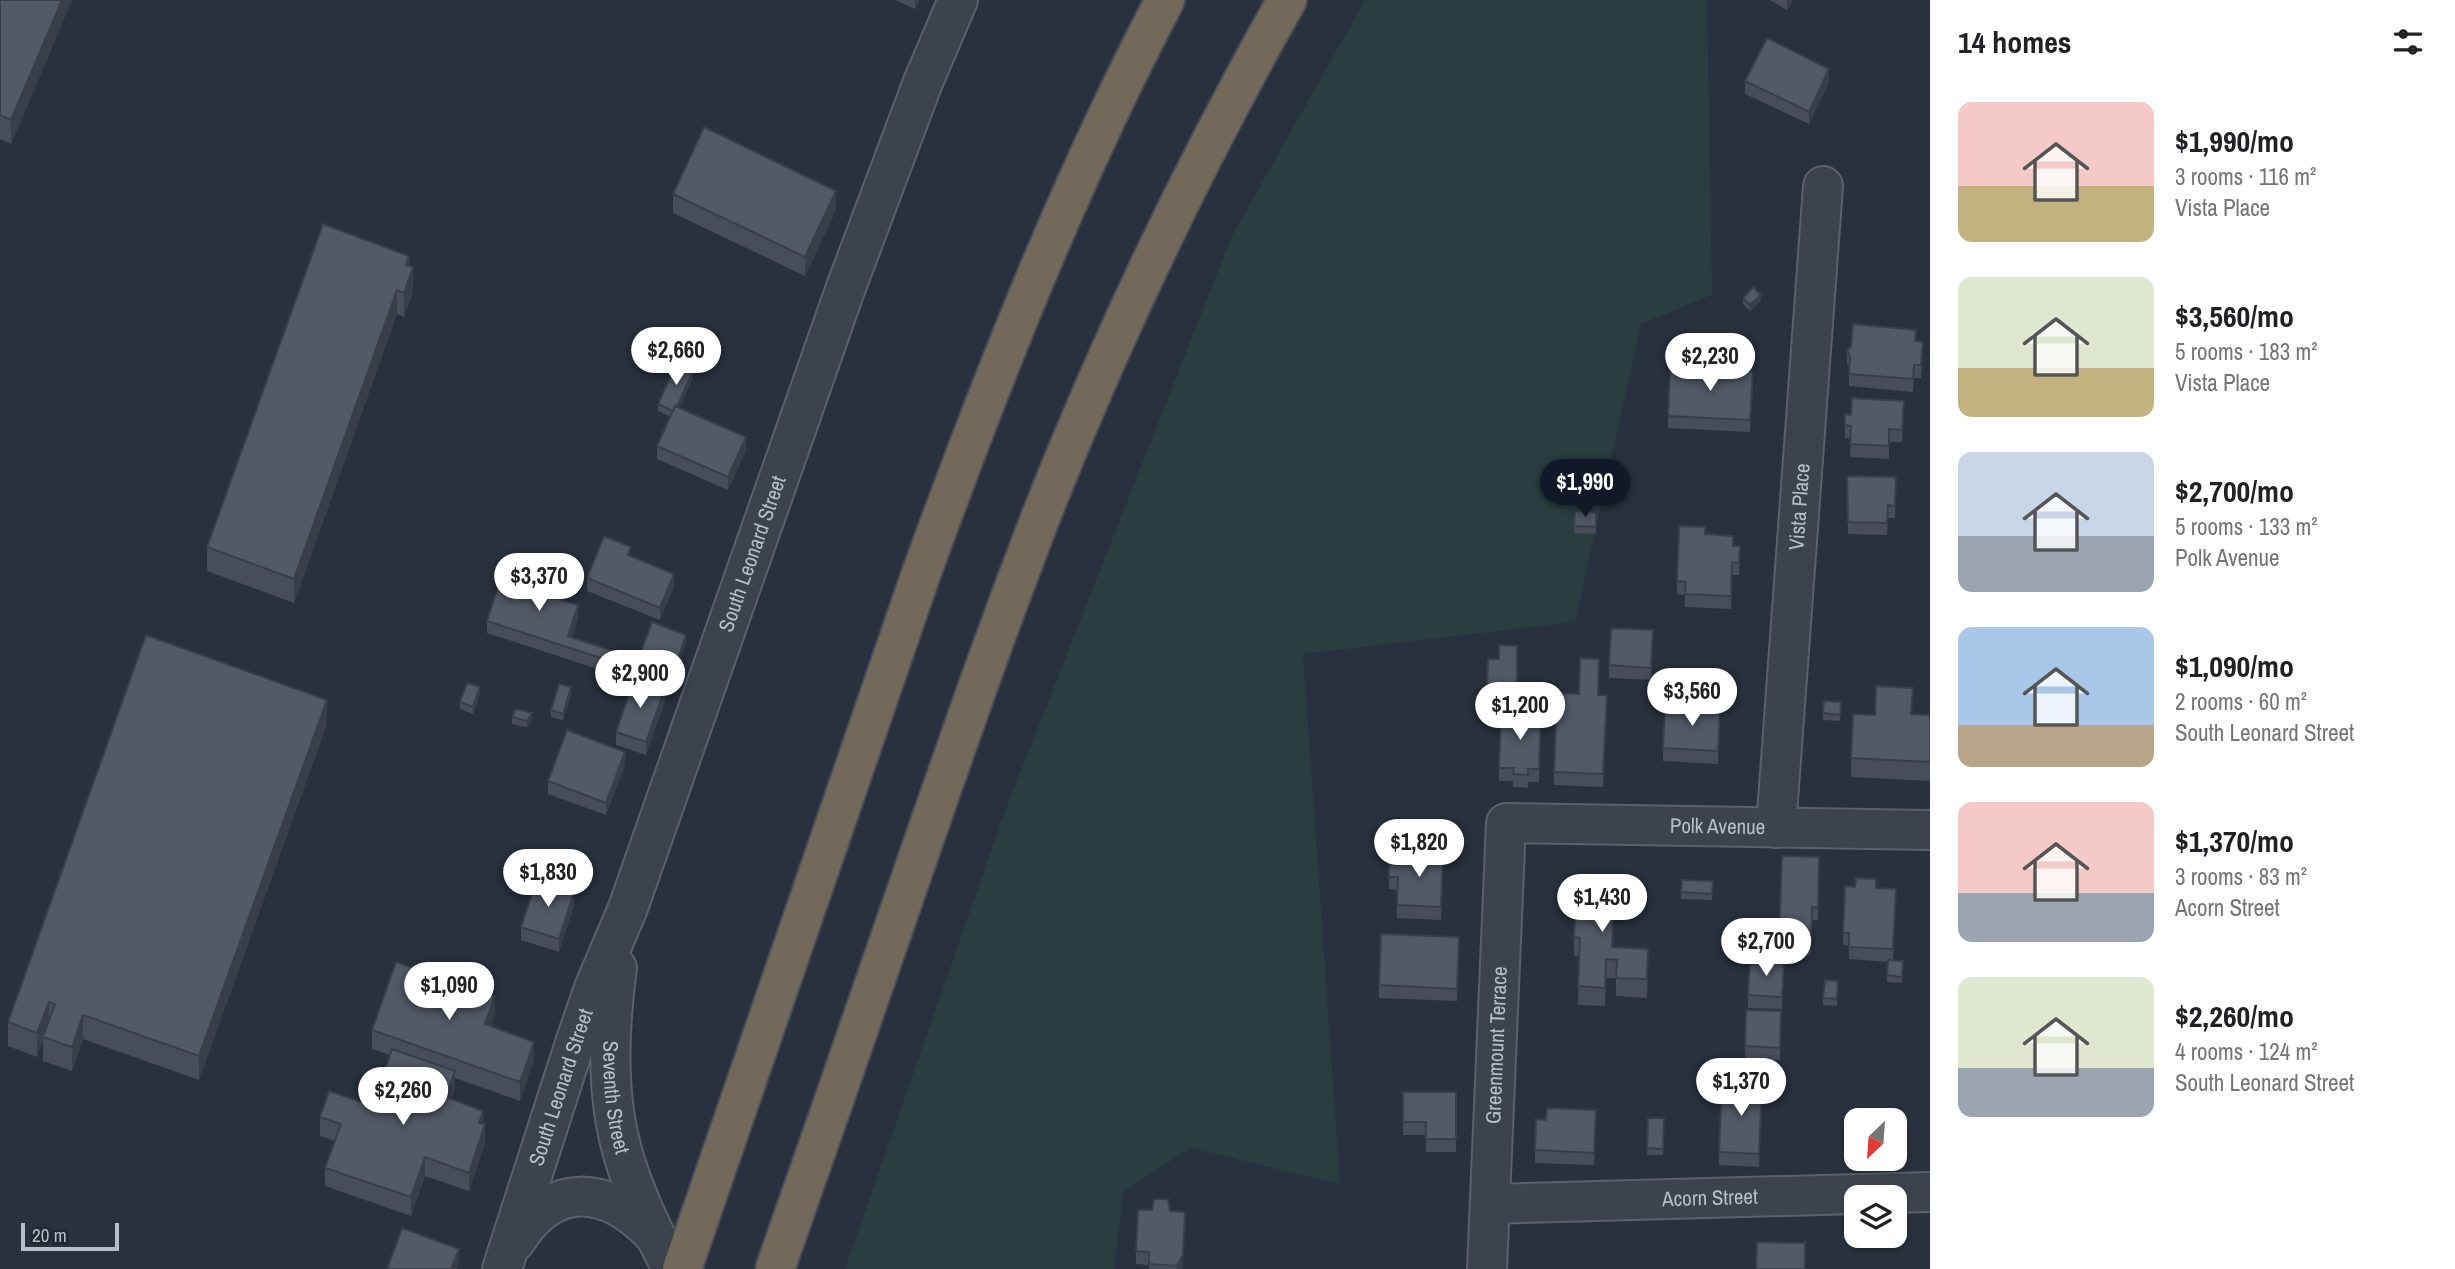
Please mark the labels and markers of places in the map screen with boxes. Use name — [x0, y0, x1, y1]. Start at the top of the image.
pin: $2,660 — [619, 328, 733, 387]
pin: $2,230 — [1653, 334, 1767, 393]
pin: $1,990 — [1528, 460, 1642, 519]
pin: $3,370 — [482, 554, 596, 613]
pin: $2,900 — [583, 650, 697, 710]
pin: $3,560 — [1635, 668, 1749, 728]
pin: $1,200 — [1463, 682, 1577, 742]
pin: $1,820 — [1362, 820, 1476, 879]
pin: $1,830 — [491, 850, 605, 909]
pin: $1,430 — [1545, 874, 1659, 934]
pin: $2,700 — [1709, 918, 1823, 978]
pin: $1,090 — [392, 962, 506, 1022]
pin: $1,370 — [1684, 1058, 1798, 1118]
pin: $2,260 — [346, 1068, 460, 1127]

